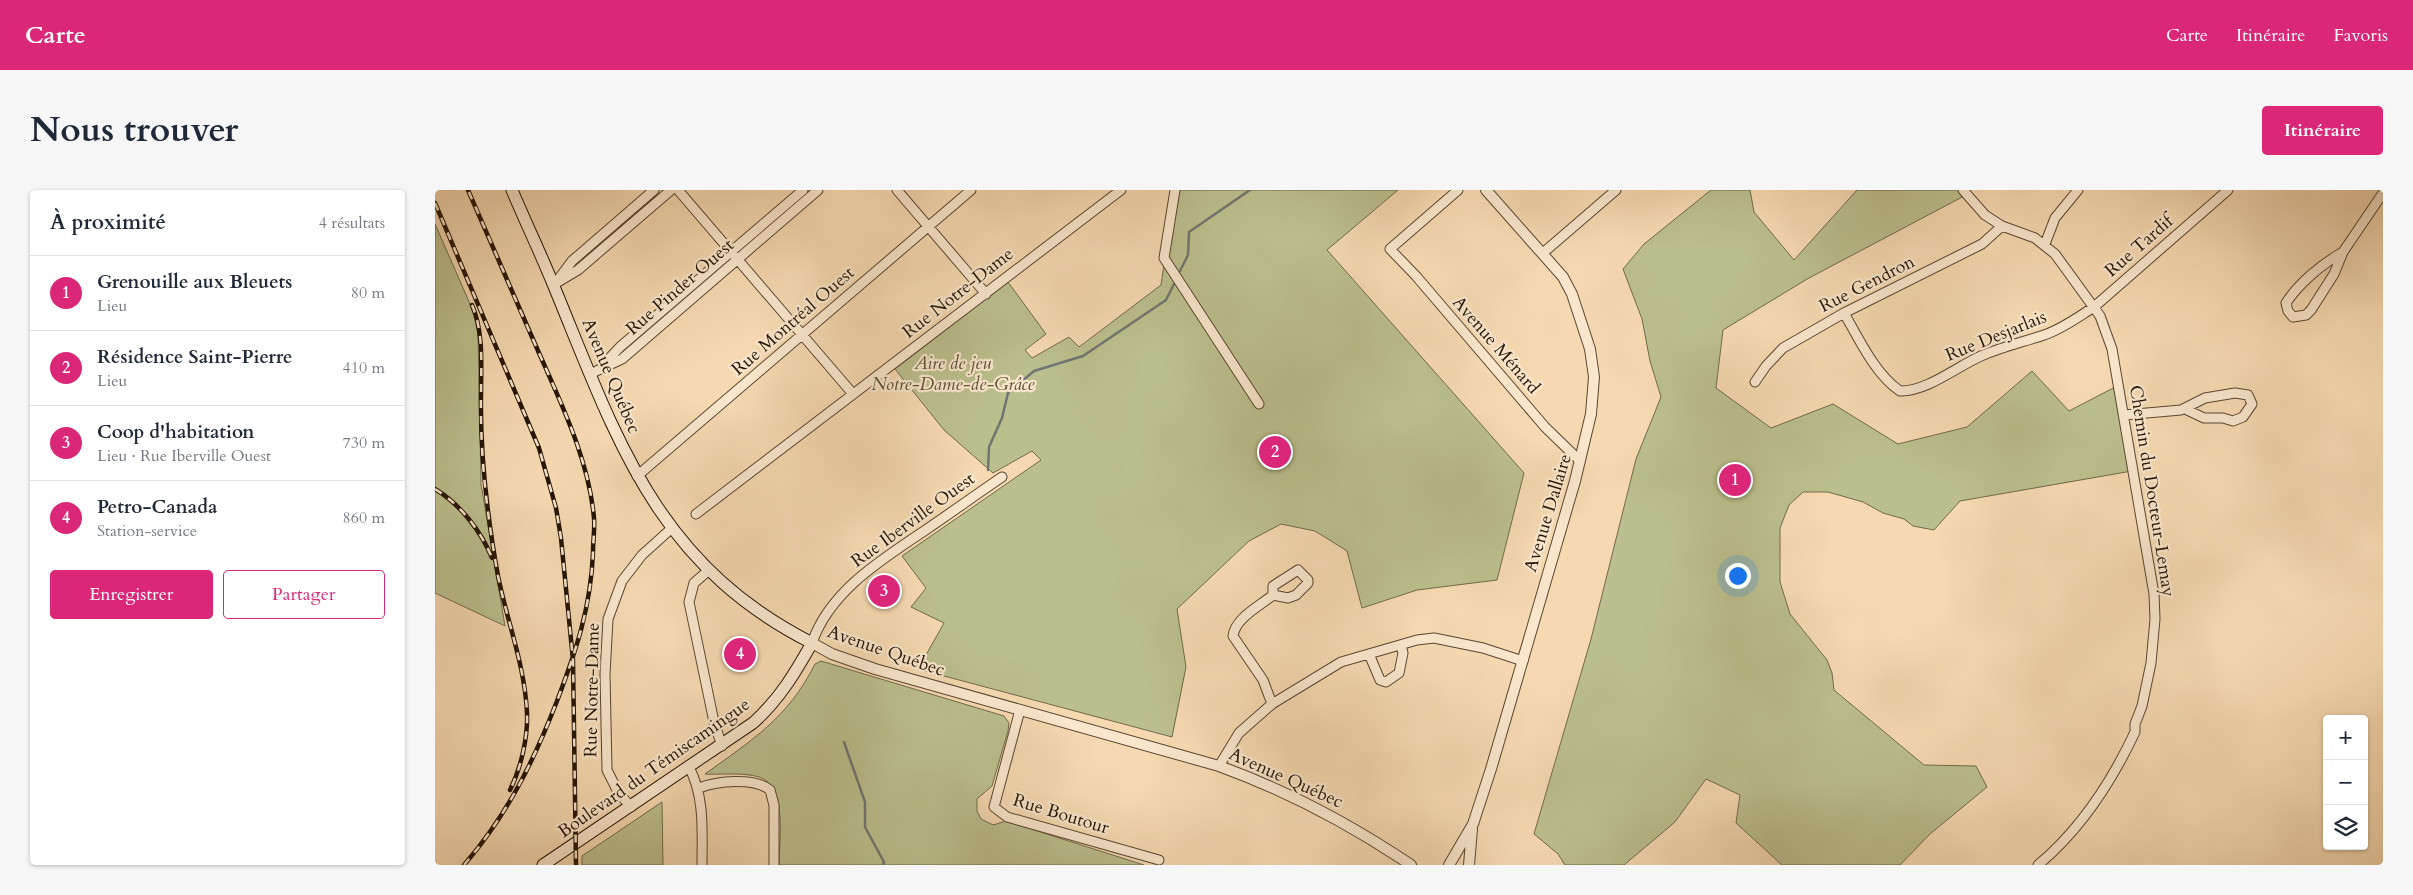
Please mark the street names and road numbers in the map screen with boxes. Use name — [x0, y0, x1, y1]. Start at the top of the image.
street label: Rue Tardif — [2099, 207, 2181, 283]
street label: Rue Pinder Ouest — [621, 233, 740, 341]
street label: Rue Notre-Dame — [897, 242, 1019, 344]
street label: Rue Gendron — [1815, 249, 1920, 319]
street label: Rue Montréal Ouest — [726, 260, 860, 381]
street label: Avenue Ménard — [1446, 291, 1546, 400]
street label: Rue Desjarlais — [1942, 304, 2050, 368]
street label: Avenue Québec — [575, 315, 647, 437]
street label: Chemin du Docteur-Lemay — [2123, 383, 2181, 599]
street label: Avenue Dallaire — [1518, 451, 1578, 575]
street label: Rue Iberville Ouest — [846, 466, 980, 573]
street label: Avenue Québec — [824, 619, 948, 683]
street label: Rue Notre-Dame — [578, 622, 606, 758]
street label: Boulevard du Témiscamingue — [553, 692, 755, 844]
street label: Avenue Québec — [1225, 742, 1347, 814]
street label: Rue Boutour — [1010, 788, 1112, 841]

